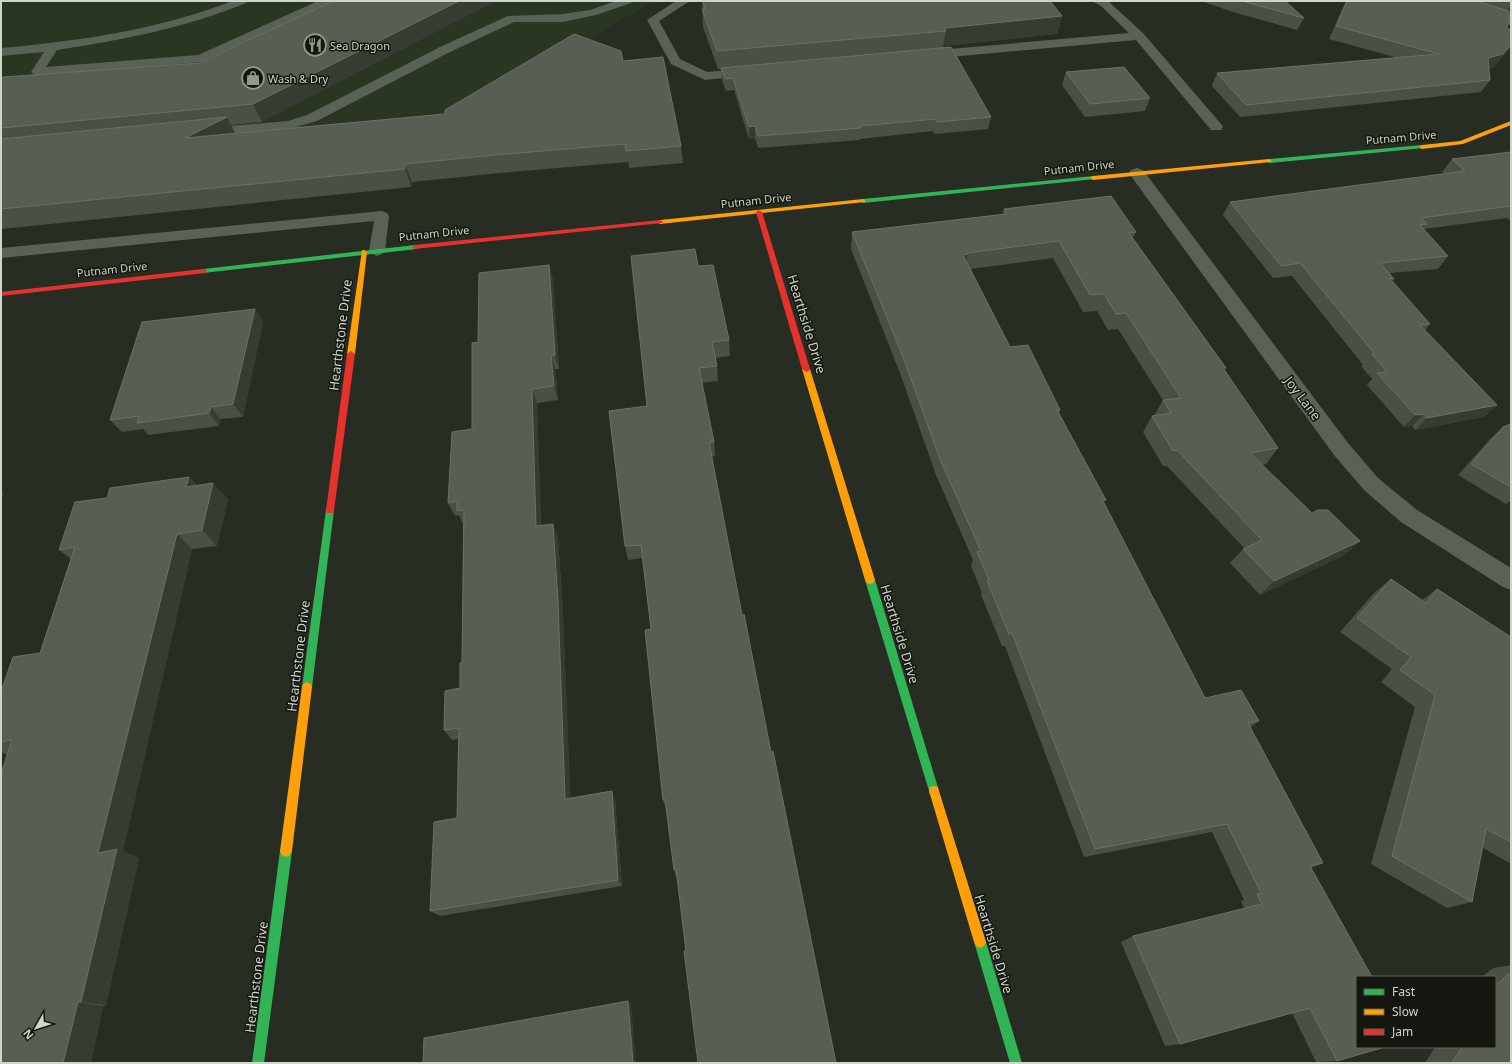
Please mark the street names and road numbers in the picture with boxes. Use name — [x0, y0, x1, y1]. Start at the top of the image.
street label: Putnam Drive — [1365, 126, 1437, 148]
street label: Putnam Drive — [1043, 156, 1115, 178]
street label: Putnam Drive — [720, 189, 792, 211]
street label: Putnam Drive — [398, 222, 470, 244]
street label: Putnam Drive — [76, 258, 148, 280]
street label: Hearthside Drive — [783, 272, 831, 376]
street label: Hearthstone Drive — [324, 278, 356, 392]
street label: Joy Lane — [1279, 371, 1325, 424]
street label: Hearthside Drive — [876, 582, 924, 686]
street label: Hearthstone Drive — [282, 599, 314, 713]
street label: Hearthside Drive — [970, 892, 1018, 996]
street label: Hearthstone Drive — [240, 920, 272, 1034]

